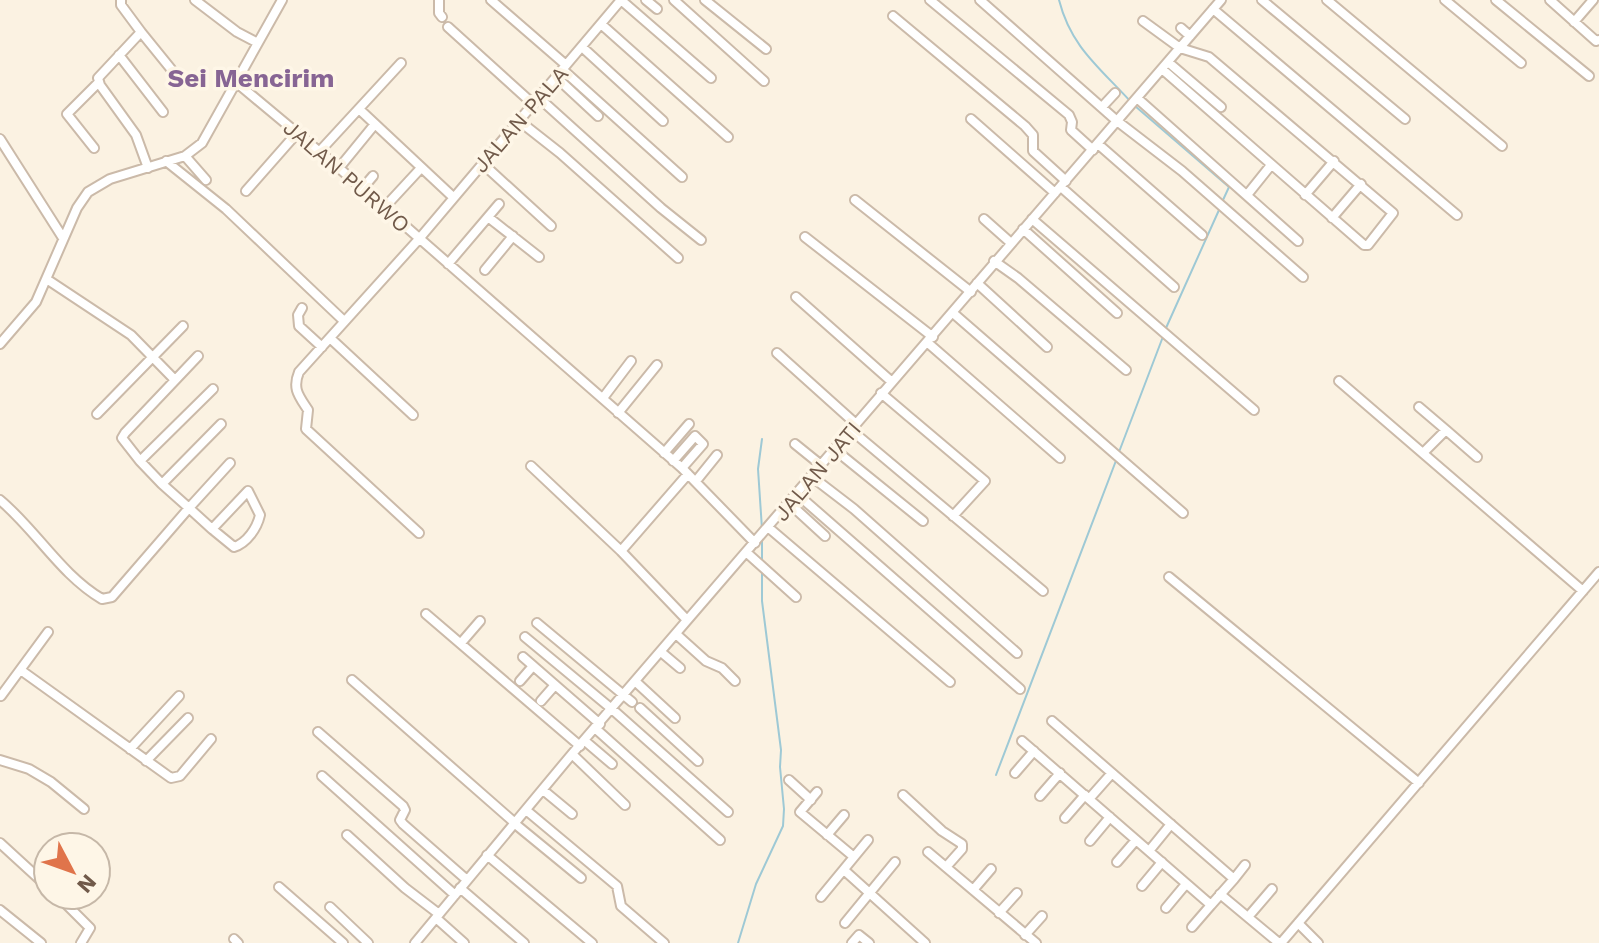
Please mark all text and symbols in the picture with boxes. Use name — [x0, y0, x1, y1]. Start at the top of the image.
street label: JALAN PALA — [468, 61, 573, 177]
district label: Sei Mencirim — [167, 63, 335, 93]
street label: JALAN PURWO — [279, 115, 415, 238]
street label: JALAN JATI — [769, 417, 866, 526]
north arrow — [32, 831, 112, 911]
text: N — [72, 869, 102, 898]

